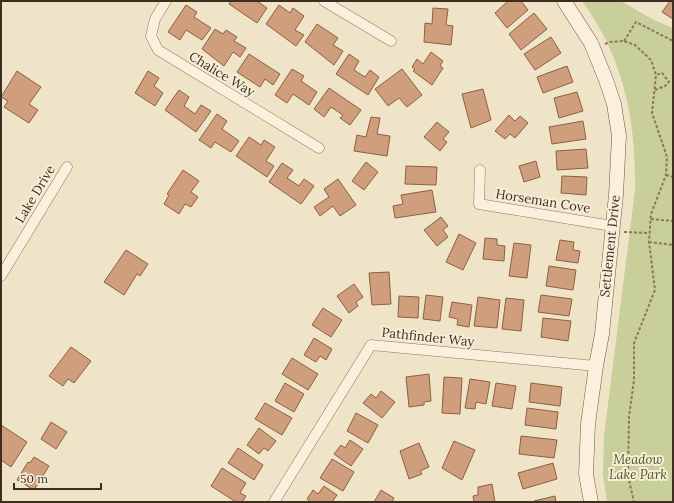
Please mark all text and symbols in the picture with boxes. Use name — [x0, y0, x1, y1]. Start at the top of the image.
street label: Chalice Way — [186, 48, 258, 100]
street label: Lake Drive — [11, 162, 59, 226]
street label: Horseman Cove — [494, 185, 592, 217]
street label: Settlement Drive — [596, 194, 624, 298]
street label: Pathfinder Way — [381, 324, 475, 350]
park label: Meadow Lake Park — [609, 451, 667, 483]
scale bar — [14, 465, 101, 491]
text: 50 m — [20, 471, 48, 486]

